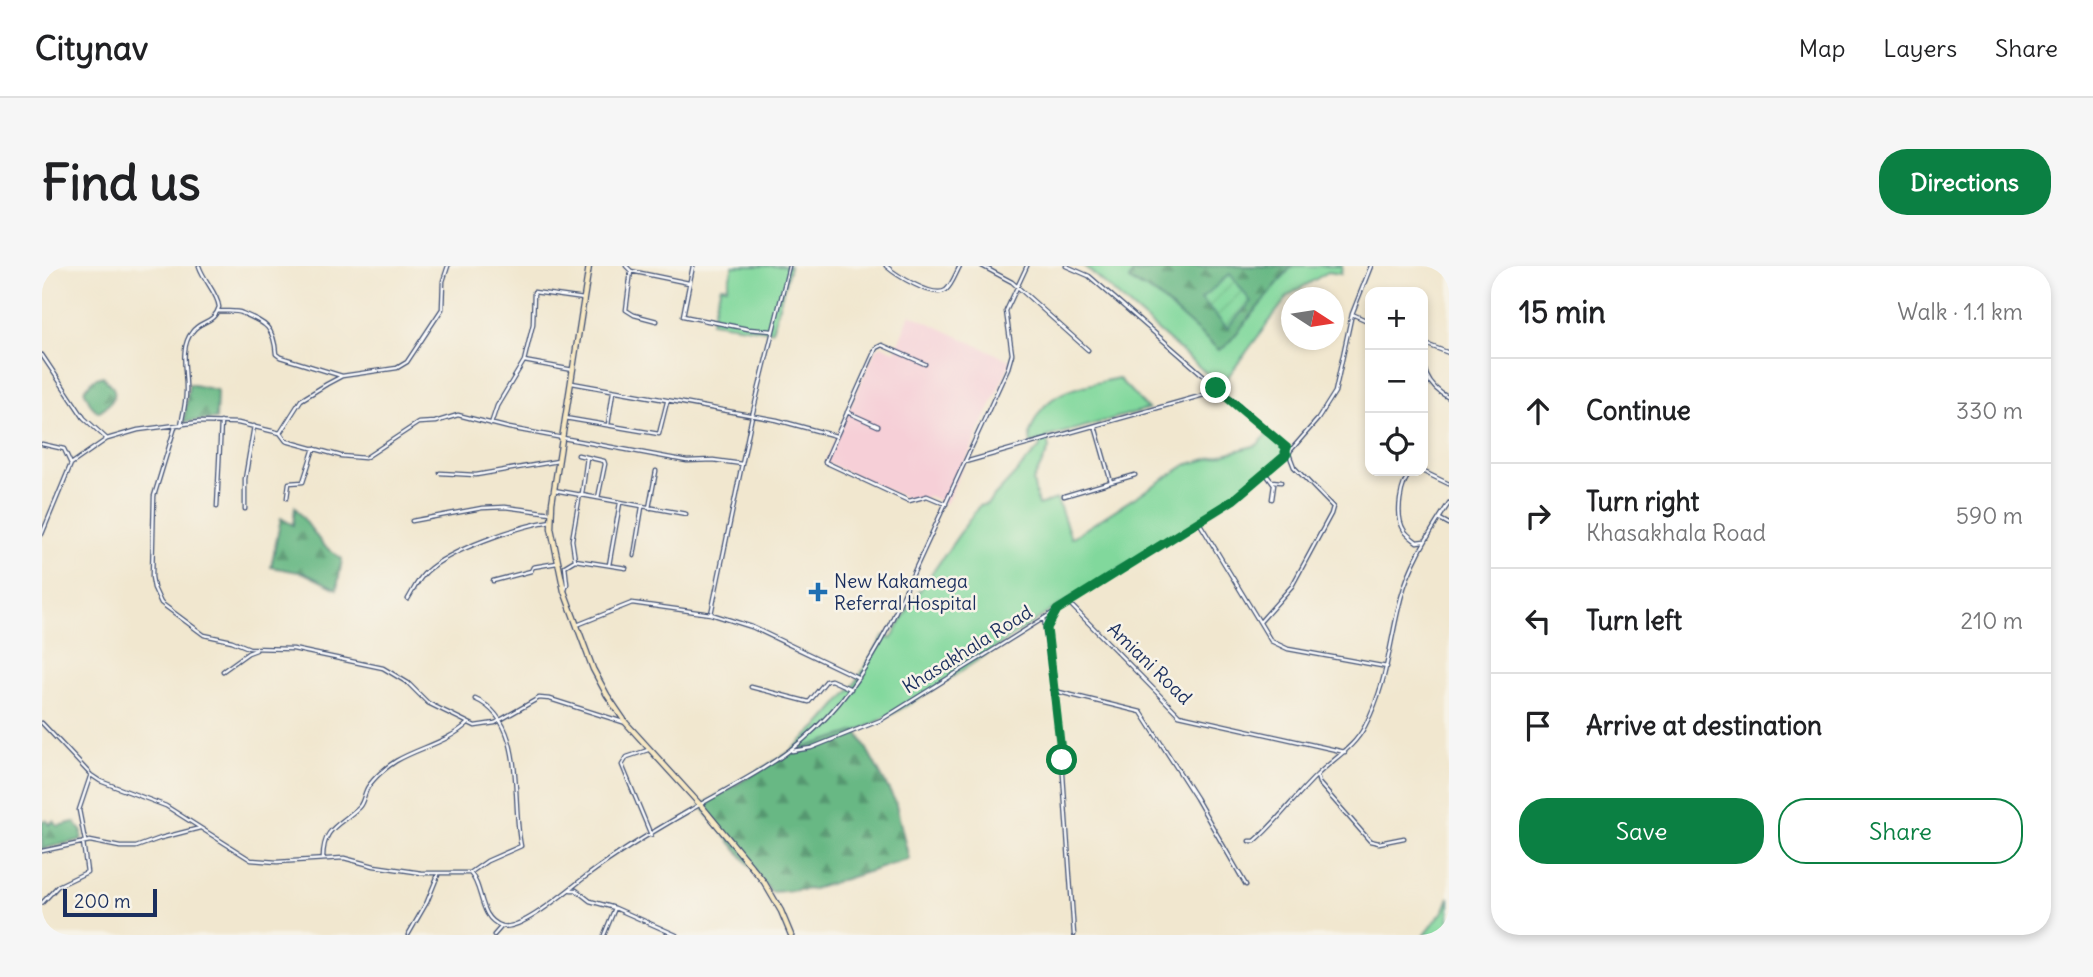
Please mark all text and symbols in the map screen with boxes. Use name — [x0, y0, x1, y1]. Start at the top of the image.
text: Citynav — [35, 27, 148, 69]
text: Map — [1799, 33, 1845, 63]
text: Layers — [1883, 33, 1957, 63]
text: Share — [1995, 33, 2058, 63]
button: Directions — [1879, 149, 2051, 215]
text: Find us — [42, 152, 200, 213]
north arrow — [1281, 287, 1344, 350]
map controls — [1365, 287, 1428, 476]
button: + — [1365, 287, 1428, 350]
text: 15 min — [1519, 293, 1606, 331]
text: Walk · 1.1 km — [1897, 297, 2023, 326]
button: − — [1365, 350, 1428, 413]
route end — [1200, 372, 1231, 403]
icon: ahead — [1519, 392, 1557, 430]
text: Continue — [1586, 394, 1691, 427]
text: 330 m — [1956, 396, 2023, 425]
button: locate — [1365, 413, 1428, 476]
text: Turn right — [1586, 485, 1699, 518]
icon: right — [1519, 497, 1557, 535]
text: 590 m — [1956, 501, 2023, 530]
text: Khasakhala Road — [1586, 518, 1766, 547]
place label: New Kakamega Referral Hospital — [834, 569, 976, 615]
marker: New Kakamega Referral Hospital — [808, 582, 828, 602]
street label: Khasakhala Road — [898, 599, 1036, 699]
icon: left — [1519, 602, 1557, 640]
text: Turn left — [1586, 604, 1682, 637]
text: 210 m — [1960, 606, 2023, 635]
street label: Amiani Road — [1103, 617, 1197, 709]
icon: arrive — [1519, 707, 1557, 745]
text: Arrive at destination — [1586, 709, 1822, 742]
route start — [1046, 744, 1077, 775]
button: Save — [1519, 798, 1764, 864]
button: Share — [1778, 798, 2023, 864]
scale bar — [63, 886, 158, 918]
text: 200 m — [74, 889, 131, 913]

